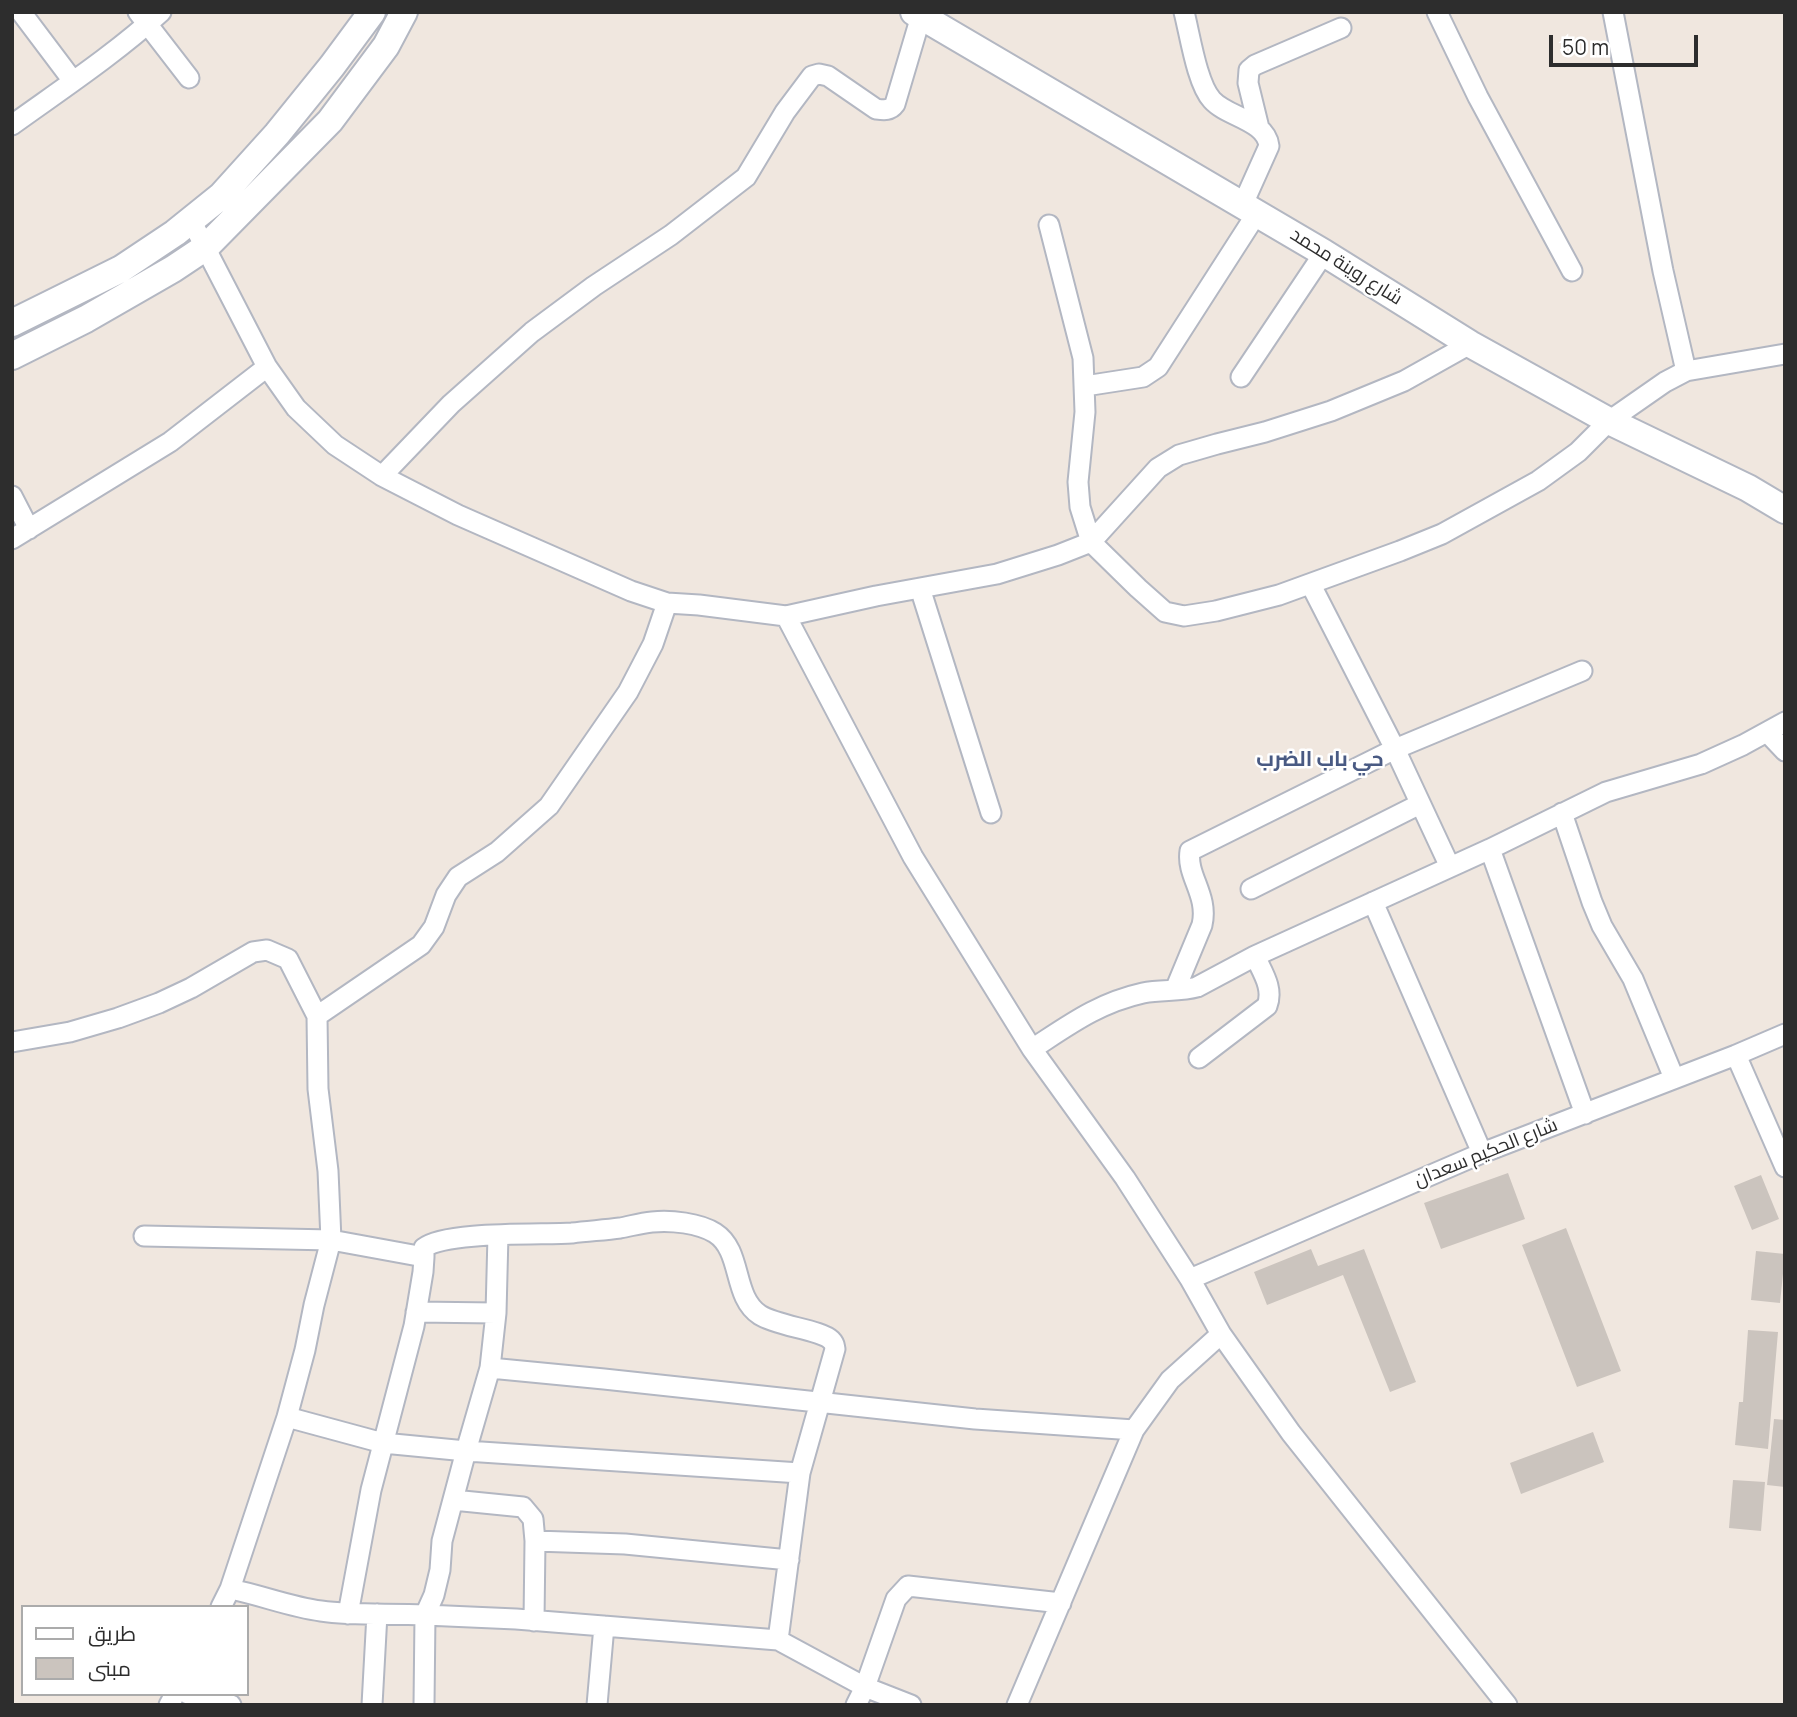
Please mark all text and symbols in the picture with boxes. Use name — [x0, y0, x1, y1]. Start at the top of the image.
scale bar — [1552, 21, 1701, 65]
text: 50 m — [1562, 33, 1609, 61]
street label: شارع روينة محمد — [1286, 223, 1406, 311]
district label: حي باب الضرب — [1256, 747, 1384, 773]
street label: شارع الحكيم سعدان — [1411, 1114, 1561, 1192]
legend — [21, 1605, 248, 1696]
text: طريق — [88, 1619, 136, 1647]
text: مبنى — [88, 1654, 131, 1682]

